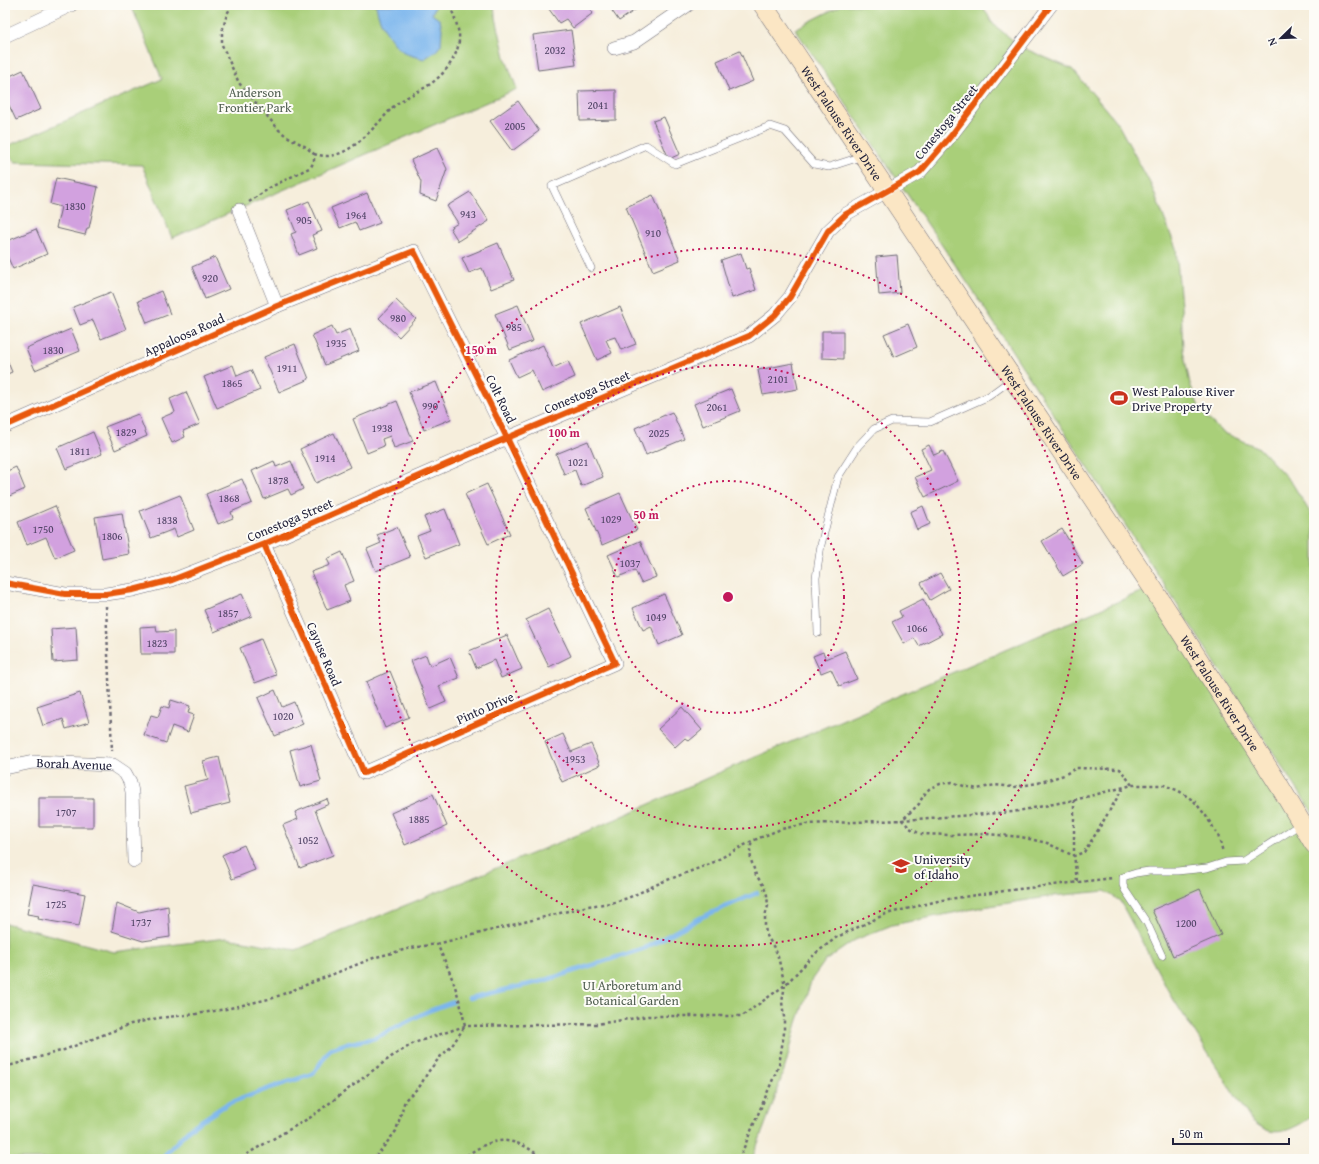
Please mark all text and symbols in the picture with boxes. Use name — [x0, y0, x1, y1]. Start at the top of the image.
north arrow — [1261, 18, 1301, 58]
text: N — [1263, 35, 1281, 48]
house number: 2032 — [544, 42, 566, 58]
street label: West Palouse River Drive — [797, 62, 887, 184]
street label: Conestoga Street — [910, 80, 983, 164]
park label: Anderson Frontier Park — [218, 83, 292, 117]
house number: 2041 — [587, 97, 609, 113]
house number: 2005 — [504, 118, 526, 134]
house number: 1830 — [64, 198, 86, 214]
house number: 943 — [460, 206, 476, 222]
house number: 1964 — [345, 207, 367, 223]
house number: 905 — [296, 212, 312, 228]
house number: 910 — [645, 225, 661, 241]
house number: 920 — [202, 270, 218, 286]
street label: Appaloosa Road — [141, 309, 227, 361]
house number: 980 — [390, 310, 406, 326]
house number: 985 — [506, 319, 522, 335]
house number: 1935 — [325, 335, 347, 351]
text: 150 m — [465, 341, 498, 358]
house number: 1830 — [42, 342, 64, 358]
house number: 1911 — [276, 360, 298, 376]
street label: West Palouse River Drive — [997, 361, 1087, 484]
street label: Conestoga Street — [541, 365, 633, 419]
street label: Colt Road — [481, 371, 521, 427]
house number: 2101 — [767, 371, 789, 387]
house number: 1865 — [221, 375, 243, 391]
place label: West Palouse River Drive Property — [1132, 382, 1235, 416]
sports icon: West Palouse River Drive Property — [1109, 388, 1129, 408]
house number: 990 — [422, 398, 438, 414]
house number: 2061 — [706, 399, 728, 415]
house number: 1938 — [371, 420, 393, 436]
house number: 1829 — [115, 424, 137, 440]
text: 100 m — [548, 424, 581, 441]
house number: 2025 — [648, 425, 670, 441]
house number: 1811 — [69, 443, 91, 459]
house number: 1914 — [314, 450, 336, 466]
house number: 1021 — [567, 454, 589, 470]
house number: 1878 — [267, 472, 289, 488]
house number: 1868 — [218, 490, 240, 506]
street label: Conestoga Street — [244, 493, 336, 547]
text: 50 m — [633, 506, 659, 523]
house number: 1029 — [600, 511, 622, 527]
house number: 1838 — [156, 512, 178, 528]
house number: 1750 — [32, 521, 54, 537]
house number: 1806 — [101, 528, 123, 544]
house number: 1037 — [619, 555, 641, 571]
centre of rings — [721, 590, 735, 604]
house number: 1857 — [217, 605, 239, 621]
house number: 1049 — [645, 609, 667, 625]
street label: Cayuse Road — [302, 619, 346, 689]
house number: 1066 — [906, 620, 928, 636]
street label: West Palouse River Drive — [1176, 631, 1264, 755]
house number: 1823 — [146, 635, 168, 651]
street label: Pinto Drive — [453, 687, 517, 729]
house number: 1020 — [272, 708, 294, 724]
house number: 1953 — [564, 751, 586, 767]
street label: Borah Avenue — [36, 753, 112, 774]
house number: 1707 — [55, 804, 77, 820]
house number: 1885 — [408, 811, 430, 827]
house number: 1052 — [297, 832, 319, 848]
place label: University of Idaho — [914, 850, 972, 884]
school or university icon: University of Idaho — [891, 856, 911, 876]
house number: 1725 — [45, 896, 67, 912]
house number: 1737 — [130, 914, 152, 930]
house number: 1200 — [1175, 915, 1197, 931]
park label: UI Arboretum and Botanical Garden — [583, 976, 681, 1010]
scale bar — [1173, 1120, 1289, 1146]
text: 50 m — [1179, 1125, 1203, 1142]

